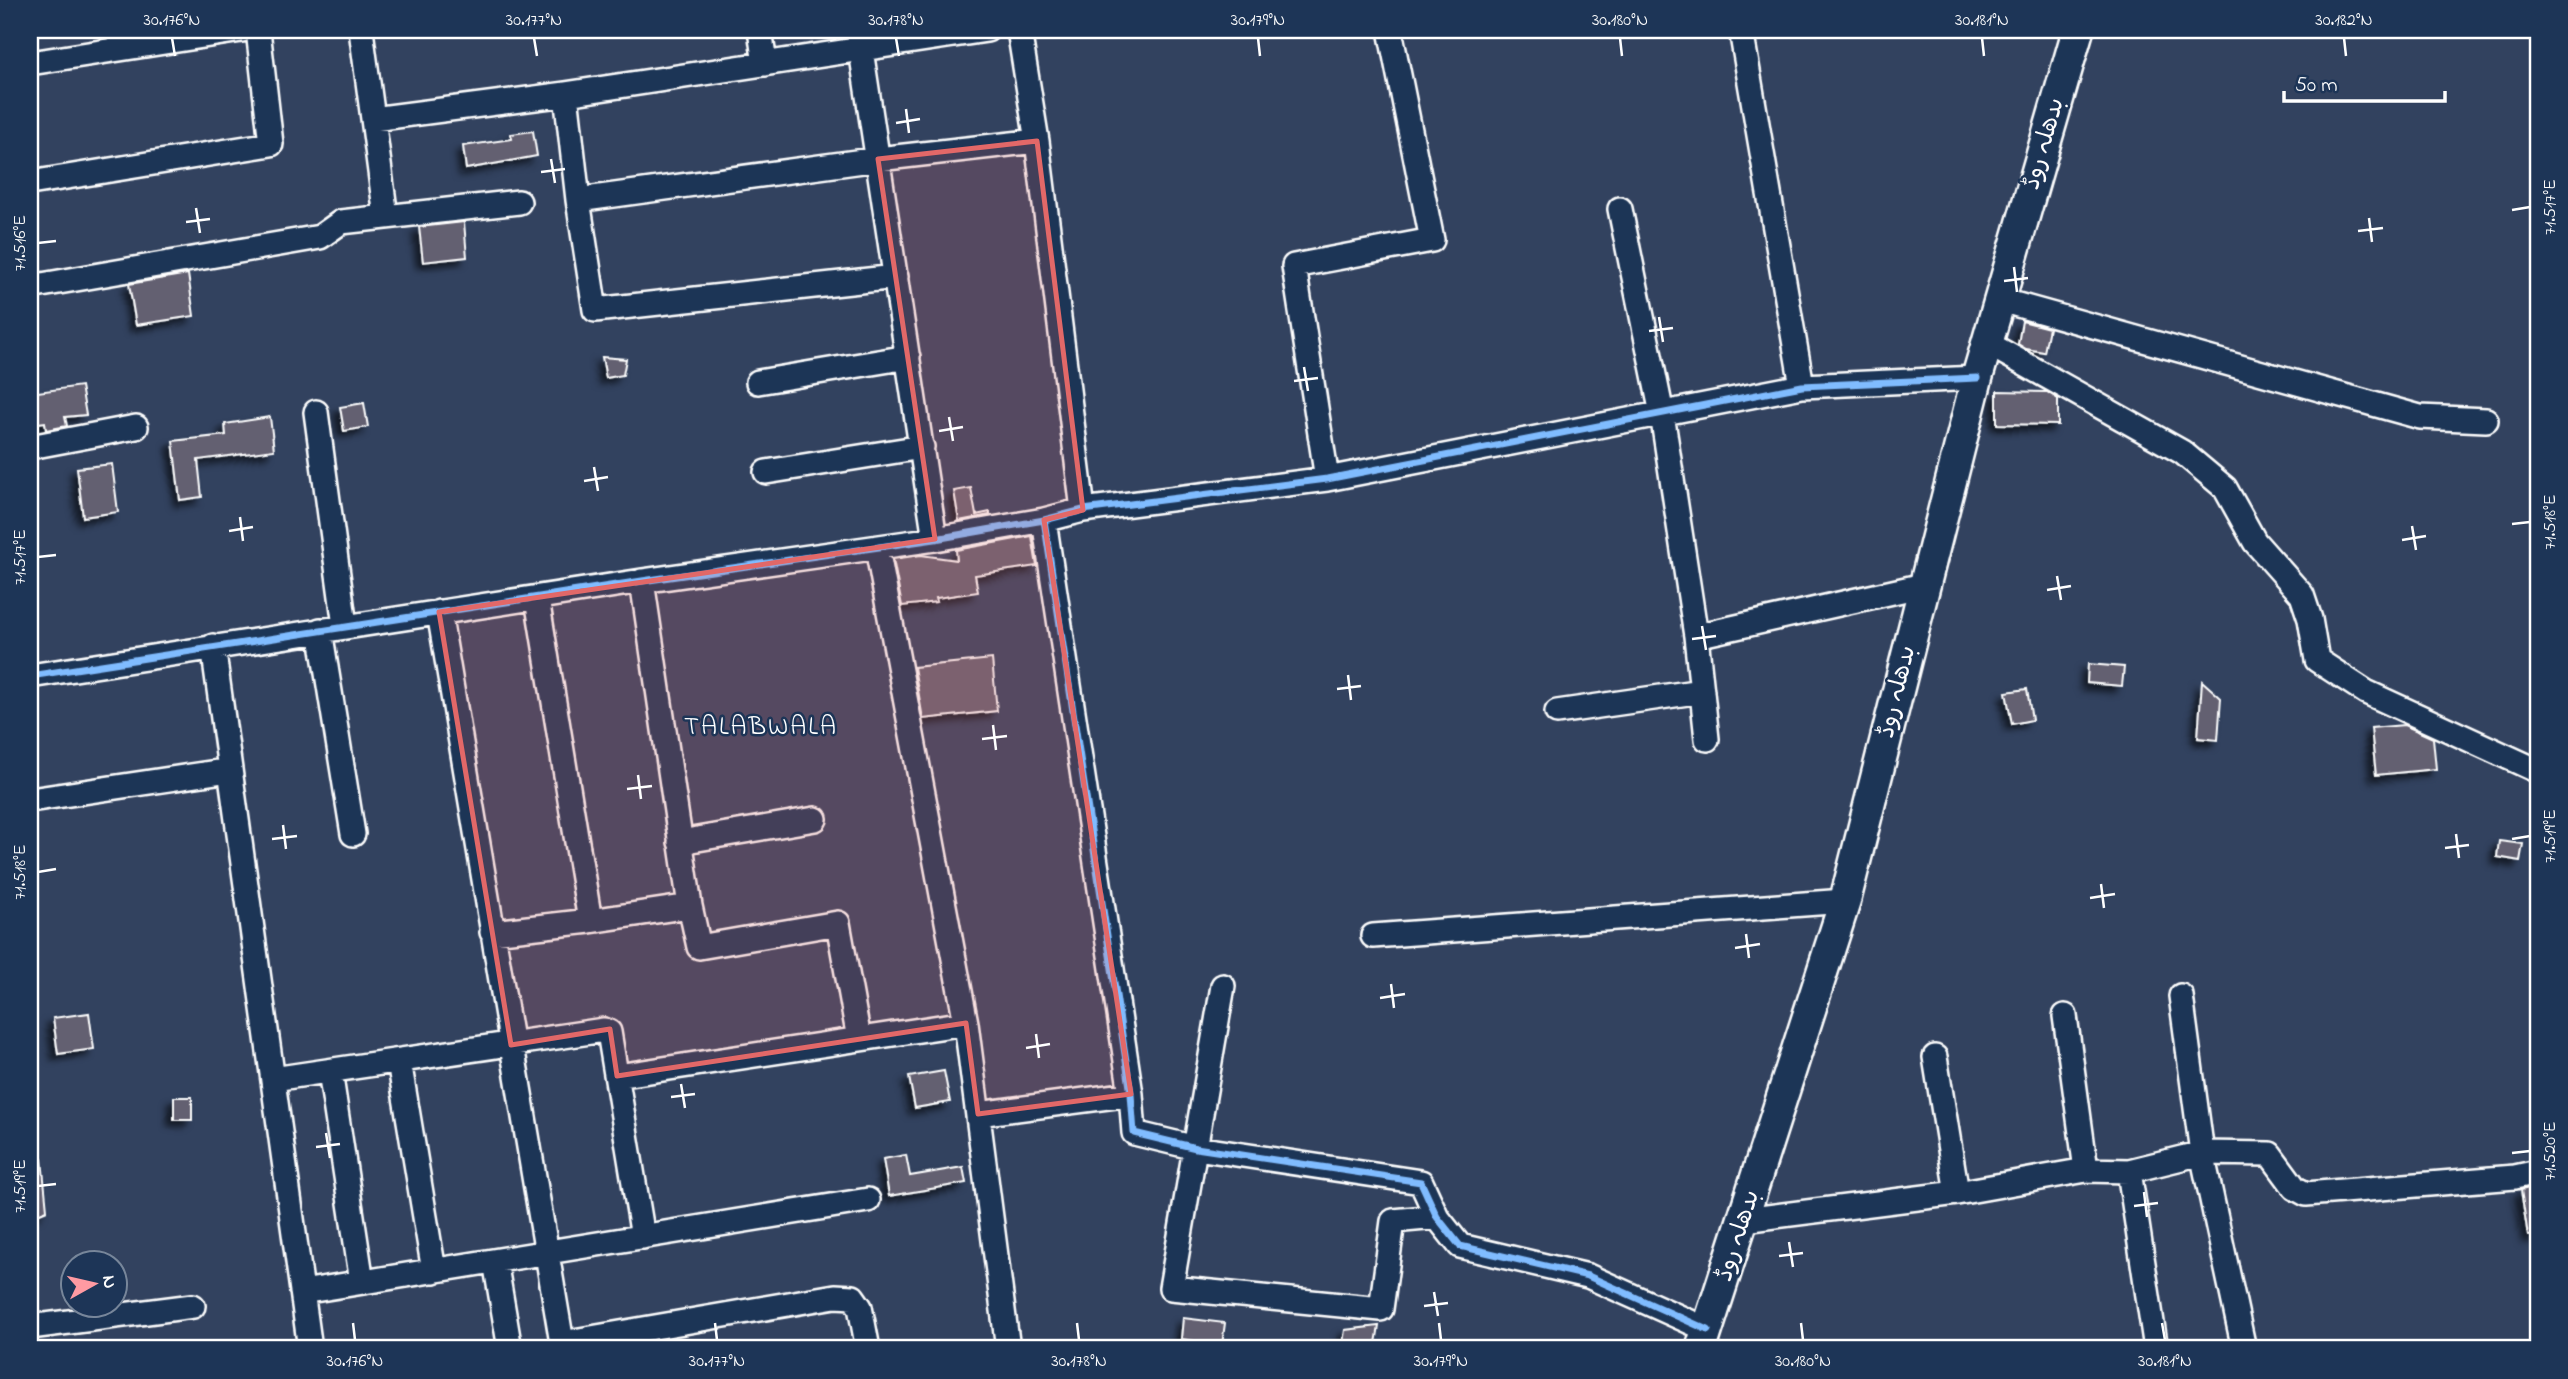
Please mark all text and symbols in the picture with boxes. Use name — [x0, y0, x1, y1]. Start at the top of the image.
text: 30.176°N — [144, 8, 200, 34]
text: 30.177°N — [506, 8, 562, 34]
text: 30.178°N — [868, 8, 924, 34]
text: 30.179°N — [1231, 8, 1285, 34]
text: 30.180°N — [1592, 8, 1648, 34]
text: 30.181°N — [1955, 8, 2009, 34]
text: 30.182°N — [2315, 8, 2373, 34]
scale bar — [2284, 60, 2446, 104]
text: 50 m — [2295, 71, 2338, 101]
street label: بدھلہ روڈ — [2015, 94, 2075, 194]
text: 71.517°E — [2538, 179, 2564, 235]
text: 71.516°E — [8, 215, 34, 271]
text: 71.518°E — [2538, 494, 2564, 550]
text: 71.517°E — [8, 529, 34, 585]
street label: بدھلہ روڈ — [1870, 642, 1926, 742]
district label: TALABWALA — [684, 709, 838, 747]
text: 71.519°E — [2538, 809, 2564, 863]
text: 71.518°E — [8, 844, 34, 900]
text: 71.520°E — [2538, 1121, 2564, 1181]
text: 71.519°E — [8, 1159, 34, 1213]
street label: بدھلہ روڈ — [1708, 1186, 1770, 1286]
north arrow — [60, 1250, 130, 1320]
text: N — [94, 1274, 123, 1290]
text: 30.176°N — [327, 1349, 383, 1375]
text: 30.177°N — [689, 1349, 745, 1375]
text: 30.178°N — [1051, 1349, 1107, 1375]
text: 30.179°N — [1414, 1349, 1468, 1375]
text: 30.180°N — [1775, 1349, 1831, 1375]
text: 30.181°N — [2138, 1349, 2192, 1375]

